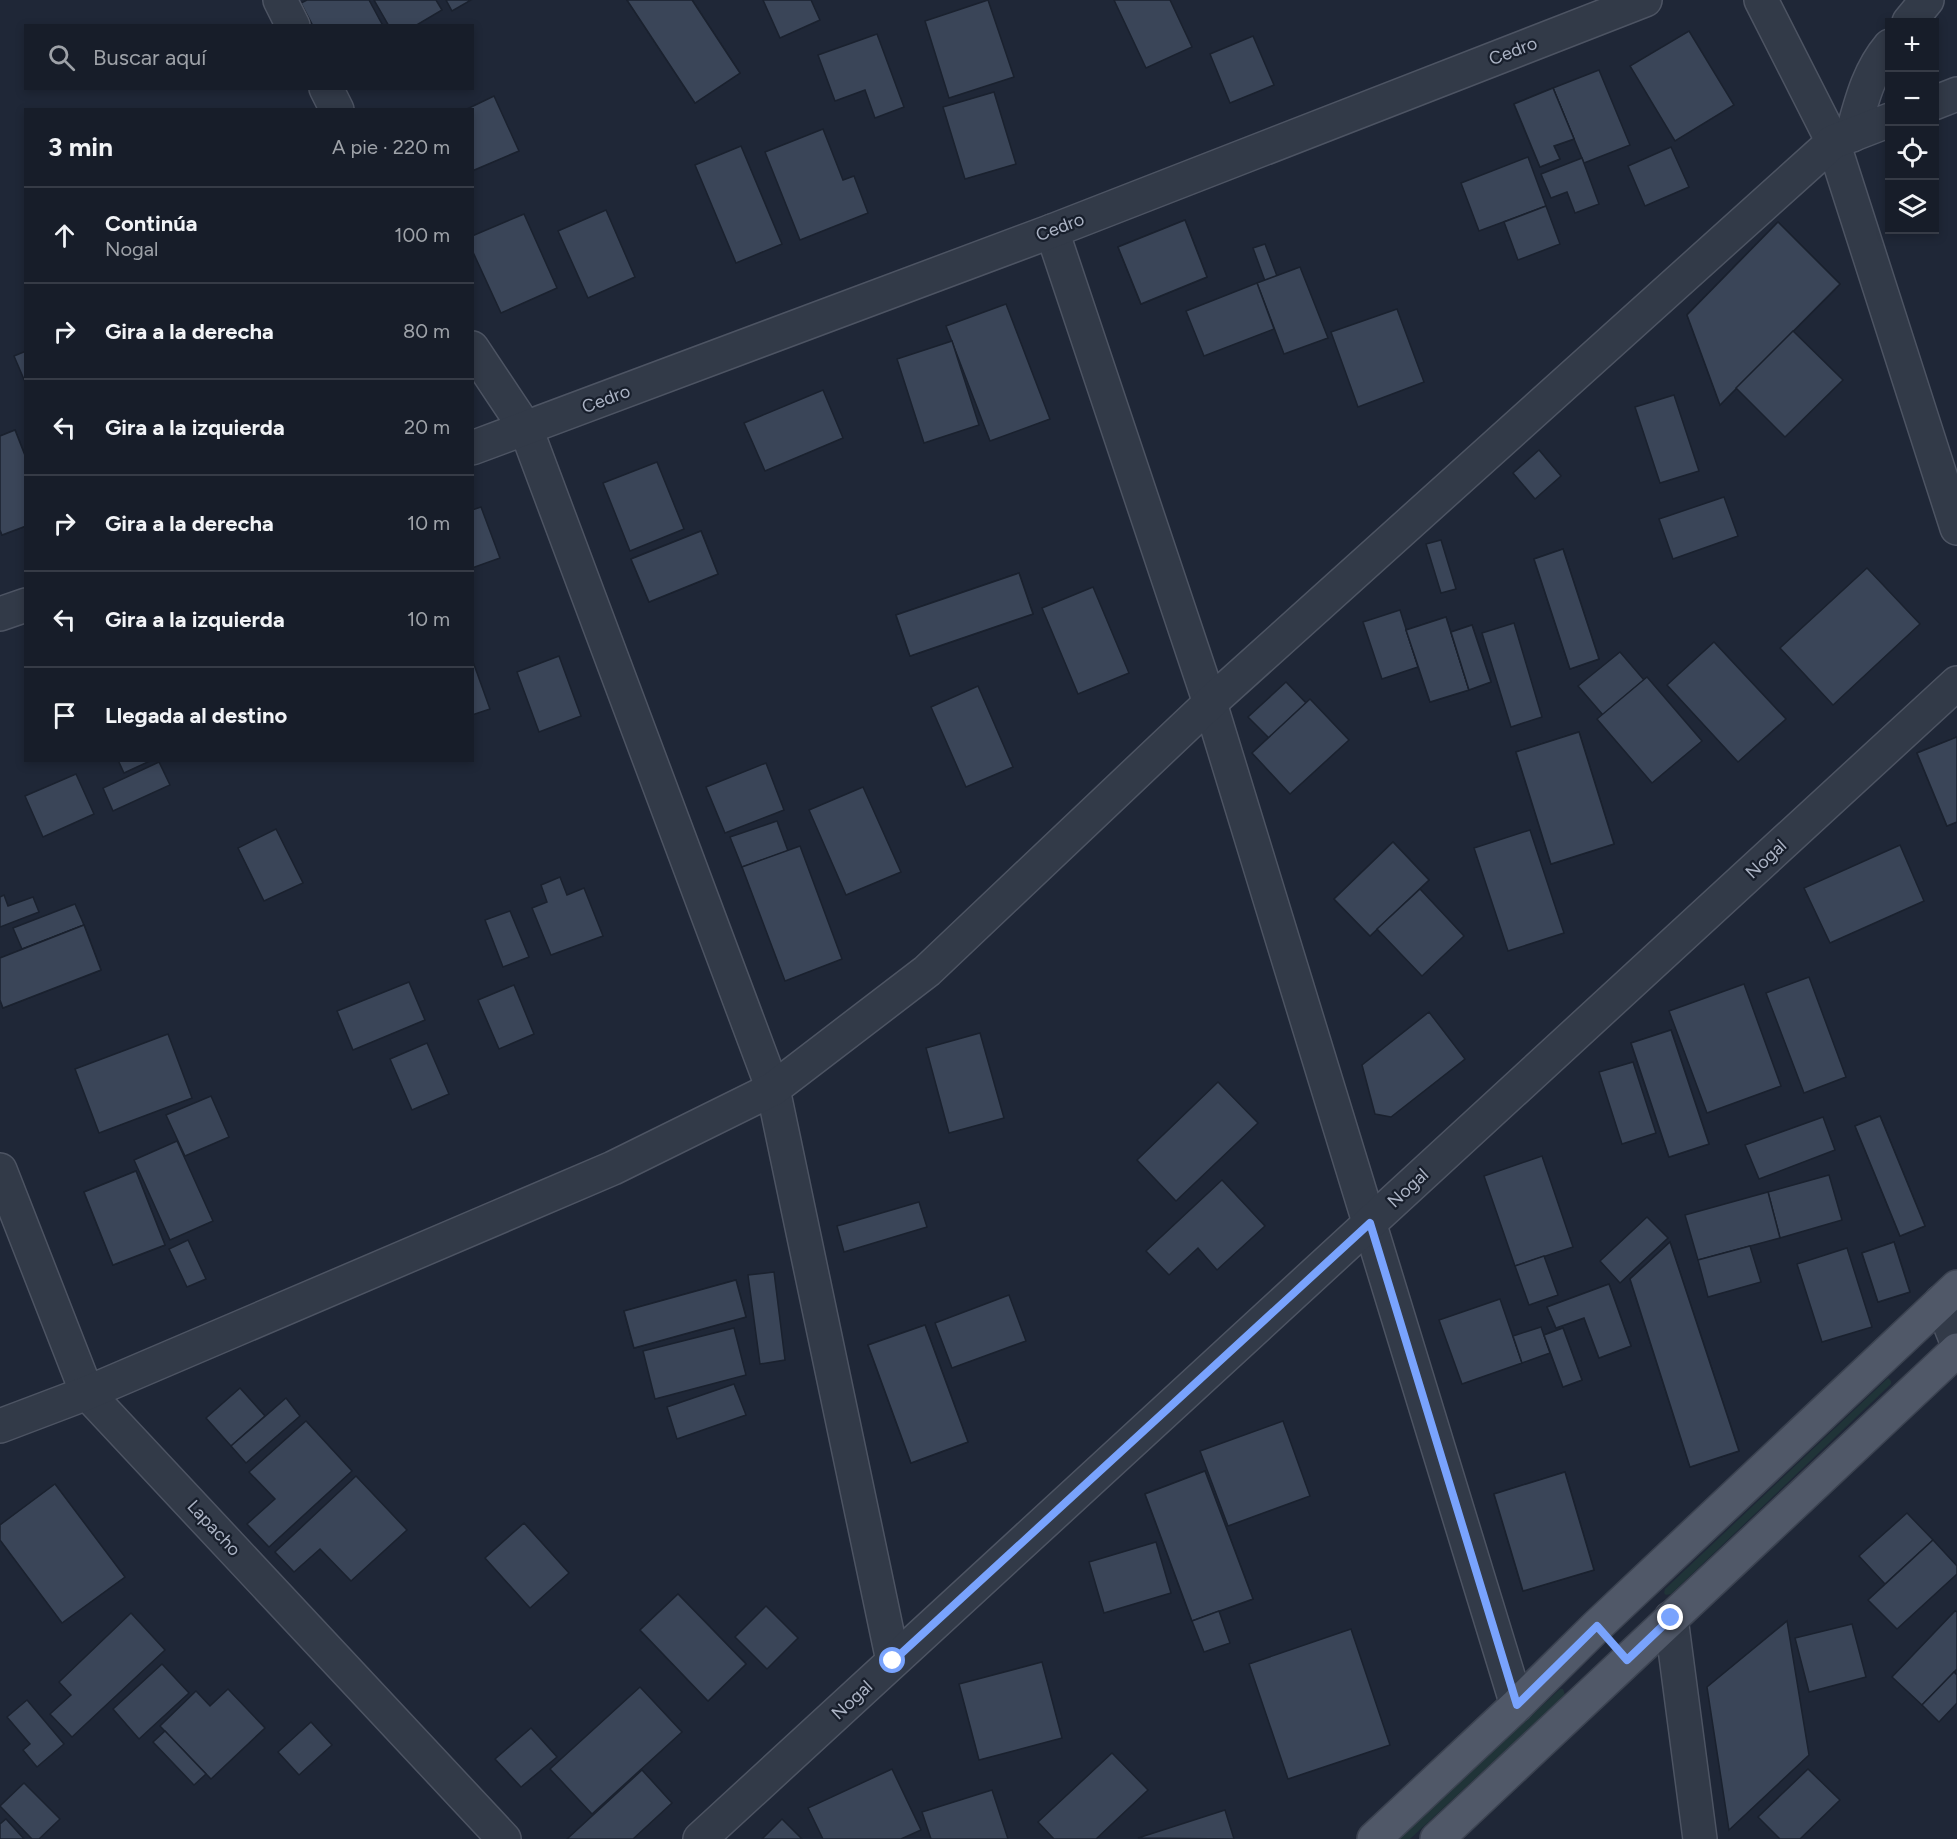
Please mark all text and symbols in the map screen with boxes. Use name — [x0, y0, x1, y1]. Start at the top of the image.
map controls — [1885, 18, 1939, 234]
button: + — [1885, 18, 1939, 72]
search box — [24, 24, 474, 90]
street label: Cedro — [1486, 32, 1540, 70]
icon: search — [45, 41, 78, 74]
text: Buscar aquí — [93, 44, 206, 71]
button: − — [1885, 72, 1939, 126]
button: locate — [1885, 126, 1939, 180]
text: 3 min — [48, 131, 113, 163]
text: A pie · 220 m — [332, 135, 450, 159]
button: layers — [1885, 180, 1939, 234]
street label: Cedro — [1033, 208, 1087, 246]
text: Continúa — [105, 210, 198, 237]
icon: ahead — [48, 219, 81, 252]
text: 100 m — [394, 223, 450, 247]
text: Nogal — [105, 237, 158, 261]
icon: right — [48, 315, 81, 348]
text: Gira a la derecha — [105, 318, 274, 345]
text: 80 m — [403, 319, 450, 343]
street label: Cedro — [579, 380, 633, 418]
icon: left — [48, 411, 81, 444]
text: Gira a la izquierda — [105, 414, 285, 441]
text: 20 m — [404, 415, 450, 439]
icon: right — [48, 507, 81, 540]
text: Gira a la derecha — [105, 510, 274, 537]
text: 10 m — [407, 511, 450, 535]
icon: left — [48, 603, 81, 636]
text: Gira a la izquierda — [105, 606, 285, 633]
text: 10 m — [407, 607, 450, 631]
icon: arrive — [48, 699, 81, 732]
text: Llegada al destino — [105, 702, 287, 729]
street label: Nogal — [1741, 835, 1791, 883]
street label: Nogal — [1383, 1164, 1433, 1212]
street label: Lapacho — [183, 1495, 245, 1561]
route end — [1657, 1604, 1683, 1630]
route start — [879, 1647, 905, 1673]
street label: Nogal — [827, 1676, 877, 1724]

